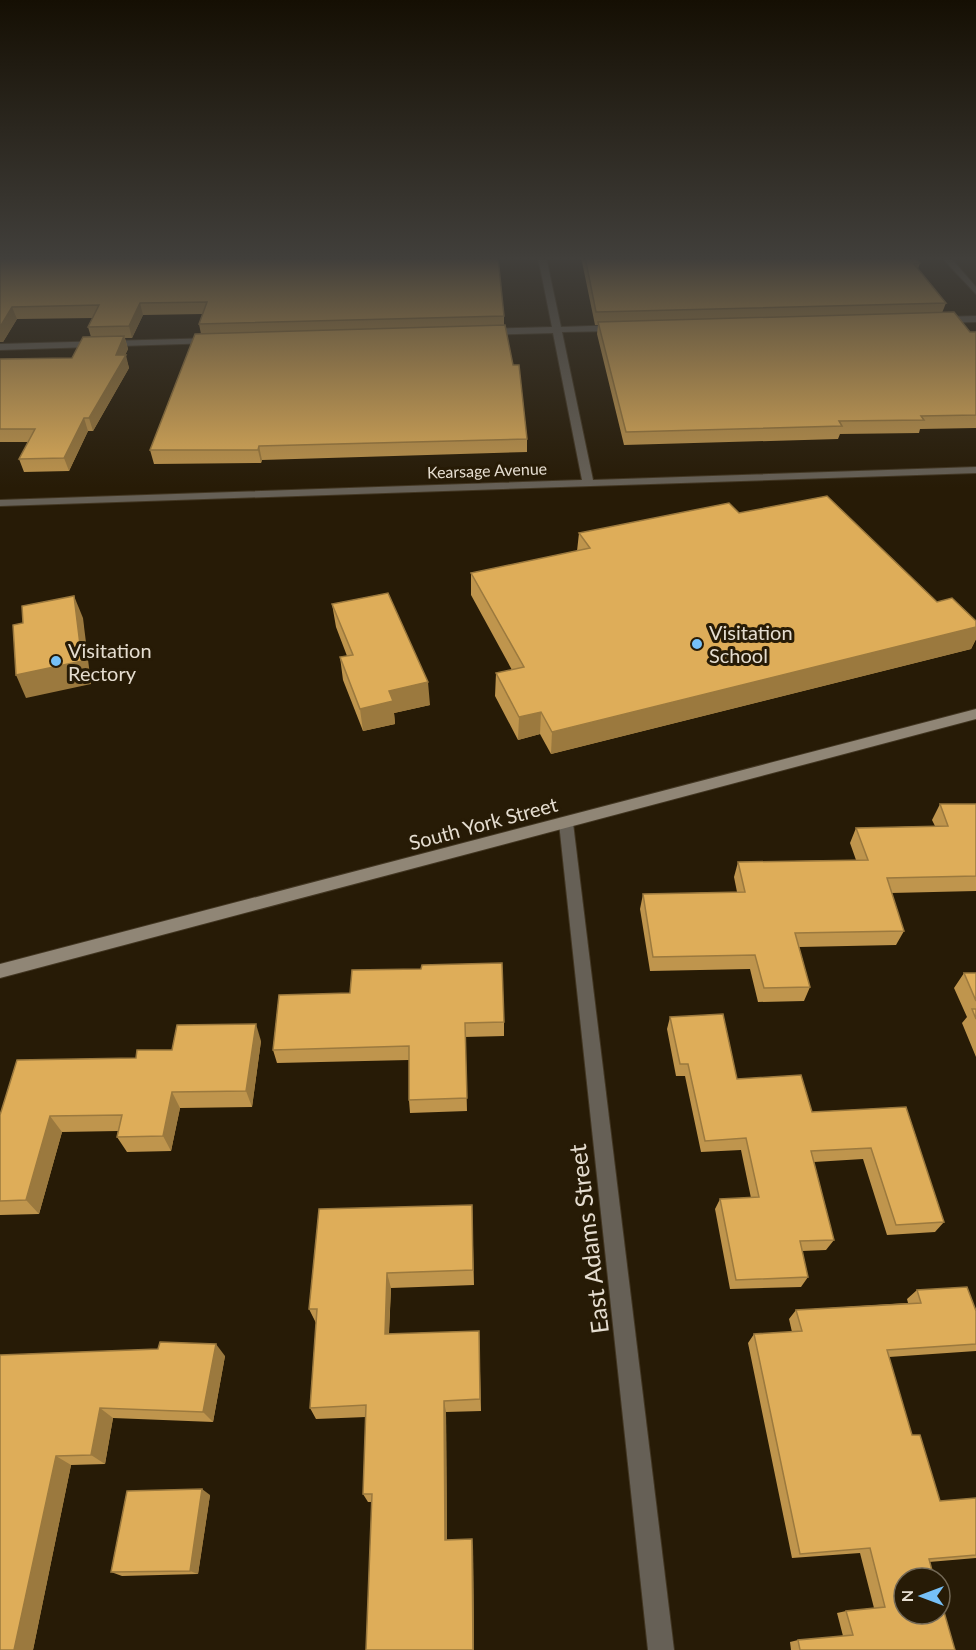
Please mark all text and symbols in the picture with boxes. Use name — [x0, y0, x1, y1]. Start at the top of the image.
street label: Kearsage Avenue — [427, 458, 547, 482]
place label: Visitation School — [709, 620, 793, 667]
marker: Visitation School — [690, 637, 704, 651]
place label: Visitation Rectory — [68, 638, 152, 685]
marker: Visitation Rectory — [49, 654, 63, 668]
street label: South York Street — [406, 792, 560, 854]
street label: East Adams Street — [562, 1142, 614, 1335]
north arrow — [892, 1566, 952, 1626]
text: N — [897, 1590, 916, 1602]

